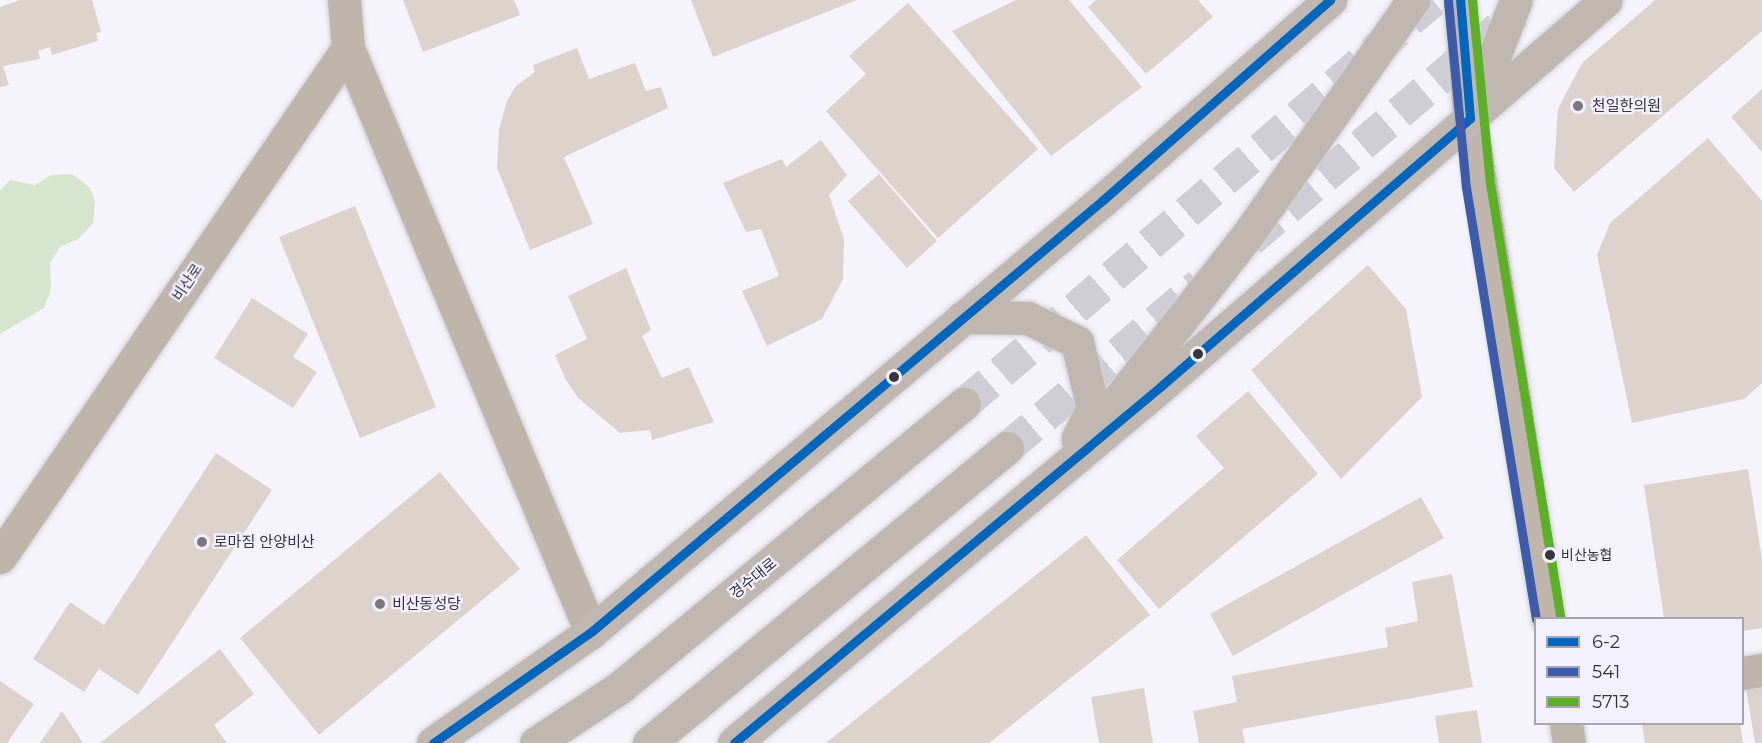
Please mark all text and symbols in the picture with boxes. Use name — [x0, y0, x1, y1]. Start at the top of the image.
marker: 천일한의원 — [1569, 97, 1587, 115]
place label: 천일한의원 — [1592, 97, 1661, 115]
street label: 비산로 — [168, 260, 206, 304]
unlabelled marker — [1192, 348, 1204, 360]
unlabelled marker — [888, 371, 900, 383]
place label: 로마짐 안양비산 — [214, 533, 315, 551]
marker: 로마짐 안양비산 — [195, 535, 209, 549]
place label: 비산농협 — [1561, 547, 1613, 563]
marker: 비산농협 — [1544, 549, 1556, 561]
street label: 경수대로 — [726, 554, 780, 602]
place label: 비산동성당 — [392, 595, 461, 613]
marker: 비산동성당 — [373, 597, 387, 611]
legend — [1534, 617, 1744, 725]
text: 6-2 — [1592, 631, 1620, 653]
text: 541 — [1592, 661, 1620, 683]
text: 5713 — [1592, 691, 1629, 713]

